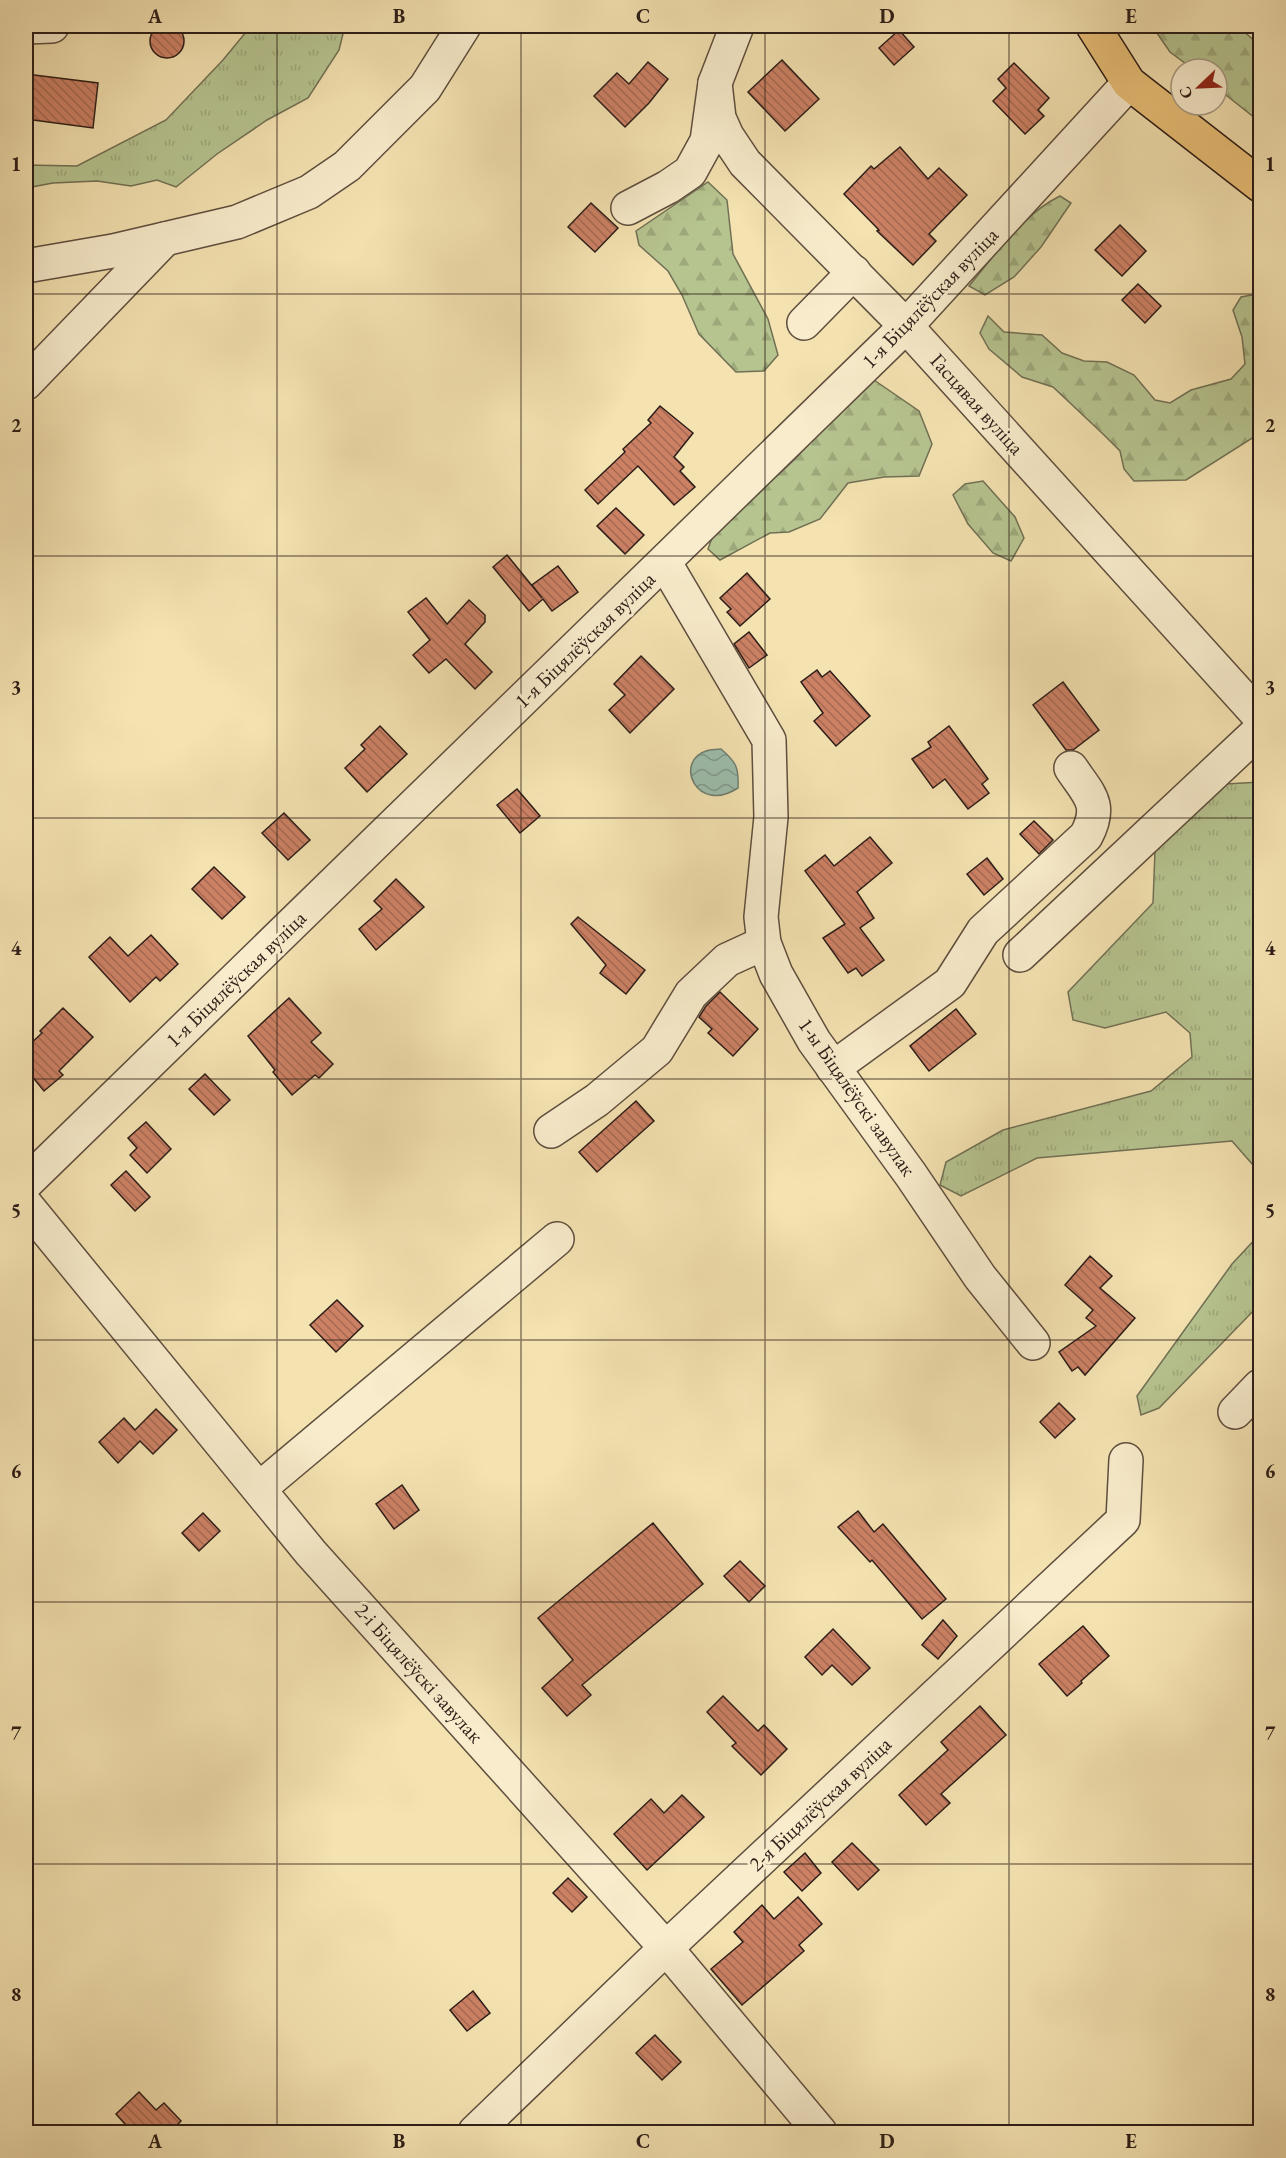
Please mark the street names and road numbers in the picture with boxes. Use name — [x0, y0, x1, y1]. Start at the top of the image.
street label: 1-я Біцялёўская вуліца — [855, 221, 1004, 374]
street label: Гасцявая вуліца — [925, 347, 1031, 461]
street label: 1-я Біцялёўская вуліца — [509, 565, 661, 714]
street label: 1-я Біцялёўская вуліца — [160, 904, 312, 1053]
street label: 1-ы Біцялёўскі завулак — [793, 1012, 922, 1181]
street label: 2-і Біцялёўскі завулак — [349, 1597, 489, 1748]
street label: 2-я Біцялёўская вуліца — [743, 1730, 897, 1877]

